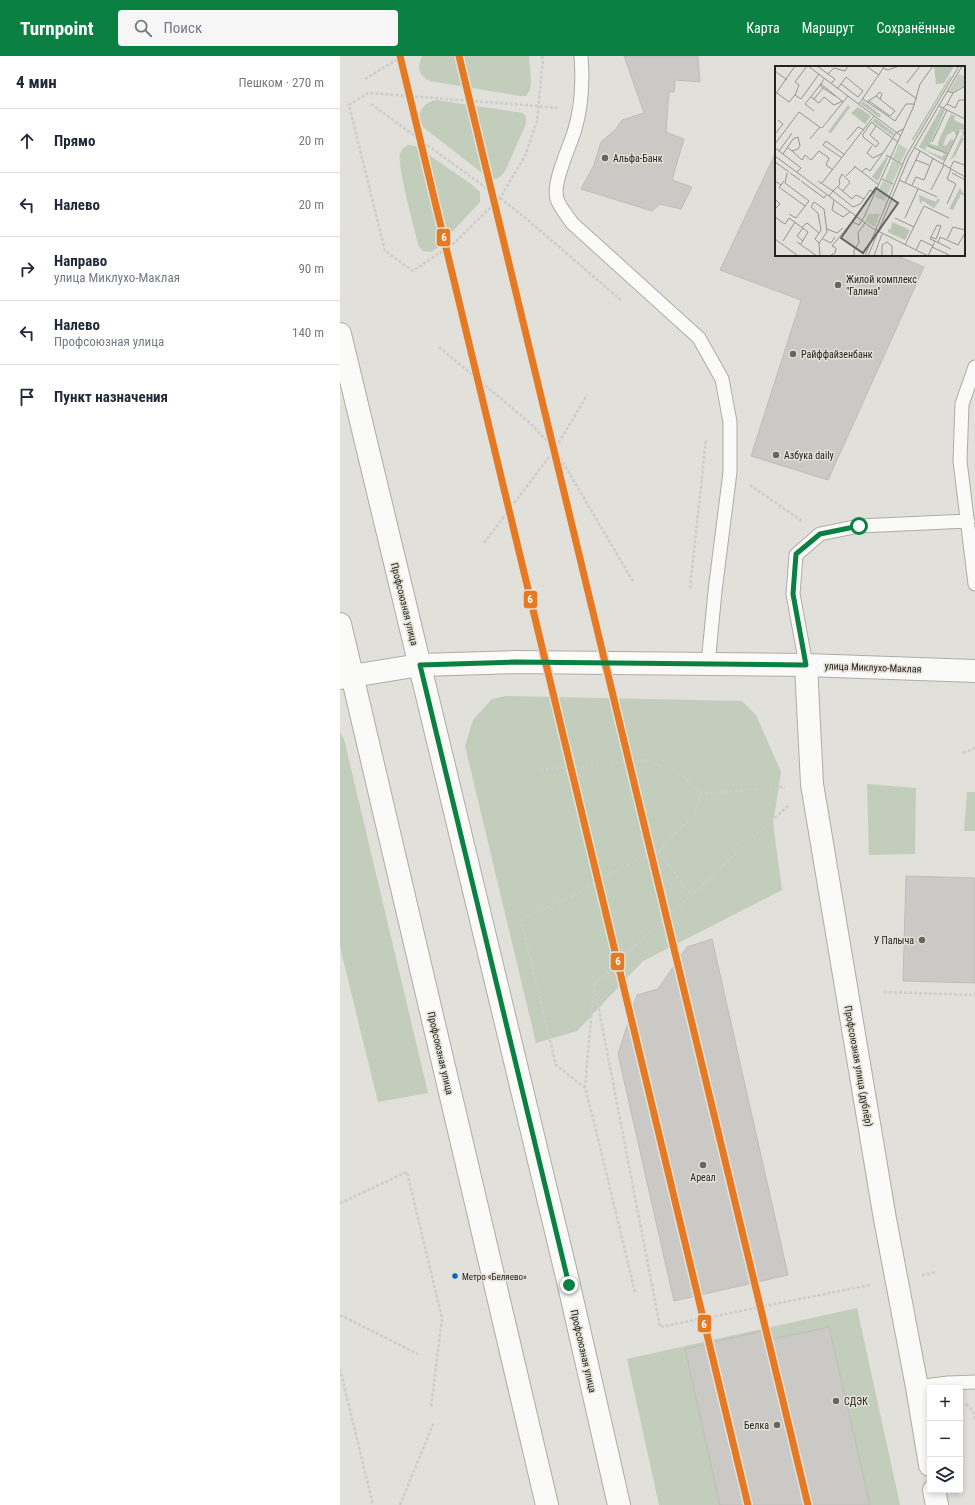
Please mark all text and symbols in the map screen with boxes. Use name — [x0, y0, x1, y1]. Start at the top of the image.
search box — [118, 10, 398, 46]
text: Turnpoint — [20, 17, 94, 40]
icon: search — [132, 17, 154, 39]
text: Поиск — [164, 19, 202, 37]
text: Карта — [746, 20, 780, 36]
text: Маршрут — [802, 20, 854, 36]
text: Сохранённые — [876, 20, 955, 36]
inset map — [775, 66, 965, 256]
text: 4 мин — [16, 72, 57, 92]
text: Пешком · 270 m — [238, 75, 324, 90]
icon: ahead — [16, 130, 38, 152]
text: Прямо — [54, 132, 95, 150]
text: 20 m — [298, 133, 324, 148]
marker: Альфа-Банк — [600, 153, 610, 163]
place label: Альфа-Банк — [613, 153, 663, 164]
icon: left — [16, 194, 38, 216]
text: Налево — [54, 196, 100, 214]
text: 20 m — [298, 197, 324, 212]
line badge: 6 — [436, 228, 451, 247]
text: 6 — [441, 231, 447, 244]
text: Направо — [54, 252, 107, 270]
icon: right — [16, 258, 38, 280]
text: 90 m — [298, 261, 324, 276]
text: улица Миклухо-Маклая — [54, 270, 180, 285]
place label: Жилой комплекс "Галина" — [846, 274, 917, 297]
marker: Жилой комплекс "Галина" — [833, 280, 843, 290]
text: Налево — [54, 316, 100, 334]
icon: left — [16, 322, 38, 344]
text: 140 m — [292, 325, 324, 340]
text: Профсоюзная улица — [54, 334, 164, 349]
marker: Райффайзенбанк — [788, 349, 798, 359]
place label: Райффайзенбанк — [801, 349, 873, 360]
icon: arrive — [16, 386, 38, 408]
text: Пункт назначения — [54, 388, 168, 406]
marker: Азбука daily — [771, 450, 781, 460]
place label: Азбука daily — [784, 450, 834, 461]
route start — [850, 517, 868, 535]
street label: Профсоюзная улица — [389, 562, 420, 647]
line badge: 6 — [523, 590, 538, 609]
text: 6 — [527, 593, 533, 606]
street label: улица Миклухо-Маклая — [824, 660, 922, 675]
place label: У Палыча — [874, 935, 914, 946]
marker: У Палыча — [917, 935, 927, 945]
line badge: 6 — [610, 952, 625, 971]
text: 6 — [615, 955, 621, 968]
street label: Профсоюзная улица (дублёр) — [841, 1005, 875, 1128]
street label: Профсоюзная улица — [426, 1011, 455, 1096]
marker: Ареал — [698, 1160, 708, 1170]
place label: Ареал — [690, 1172, 716, 1183]
marker: Метро «Беляево» — [450, 1271, 460, 1281]
place label: Метро «Беляево» — [462, 1272, 527, 1282]
route end — [560, 1276, 578, 1294]
street label: Профсоюзная улица — [569, 1309, 598, 1394]
line badge: 6 — [697, 1314, 712, 1333]
text: 6 — [701, 1318, 707, 1331]
map controls — [927, 1385, 963, 1493]
button: + — [927, 1385, 963, 1421]
marker: СДЭК — [831, 1396, 841, 1406]
place label: СДЭК — [844, 1396, 868, 1407]
place label: Белка — [744, 1420, 769, 1431]
marker: Белка — [772, 1420, 782, 1430]
button: − — [927, 1421, 963, 1457]
button: layers — [927, 1457, 963, 1493]

